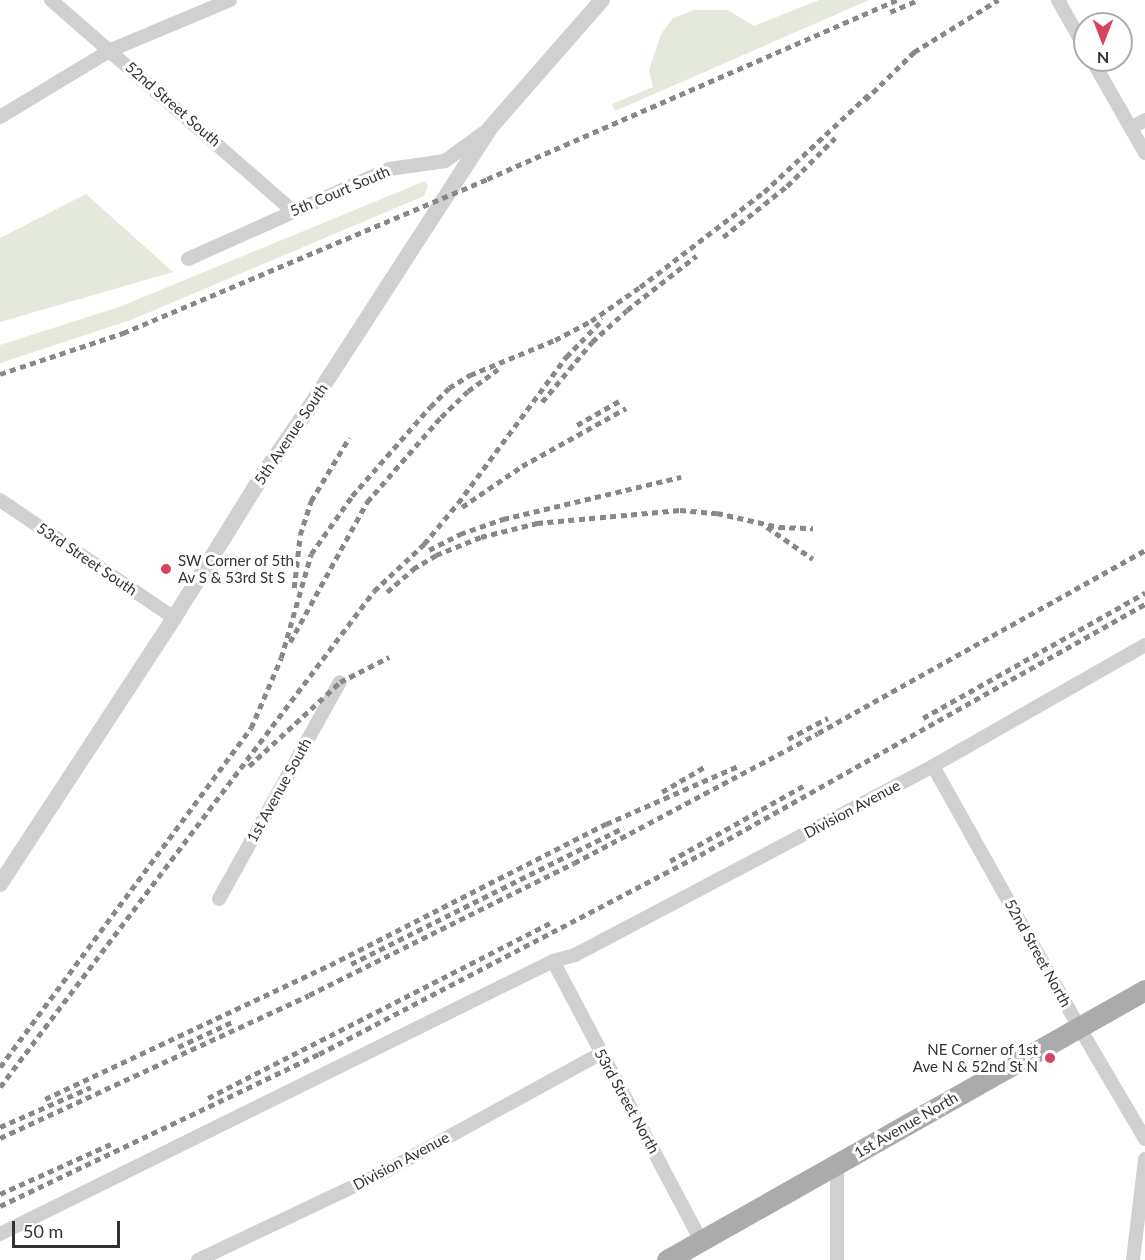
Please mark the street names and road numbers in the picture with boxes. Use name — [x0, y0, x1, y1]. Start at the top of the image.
street label: 52nd Street South — [122, 58, 224, 150]
street label: 5th Court South — [288, 162, 392, 220]
street label: 5th Avenue South — [250, 380, 332, 488]
street label: 53rd Street South — [34, 519, 140, 599]
street label: 1st Avenue South — [243, 735, 315, 845]
street label: Division Avenue — [801, 776, 903, 842]
street label: 52nd Street North — [1001, 896, 1075, 1010]
street label: 53rd Street North — [591, 1045, 663, 1157]
street label: 1st Avenue North — [851, 1088, 961, 1162]
street label: Division Avenue — [350, 1128, 452, 1194]

